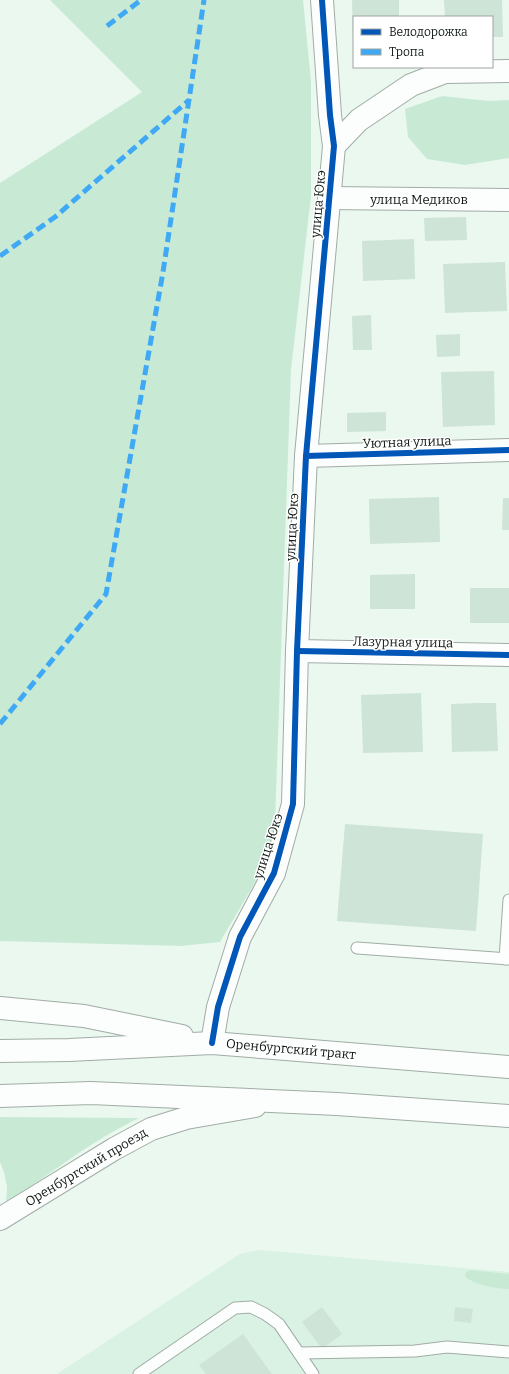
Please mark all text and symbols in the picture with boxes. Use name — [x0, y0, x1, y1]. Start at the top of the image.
legend — [353, 16, 493, 68]
text: Велодорожка — [389, 25, 468, 39]
text: Тропа — [389, 45, 425, 59]
street label: улица Юкэ — [307, 169, 328, 240]
street label: улица Медиков — [369, 192, 468, 207]
street label: Уютная улица — [362, 433, 452, 451]
street label: улица Юкэ — [283, 492, 301, 562]
street label: Лазурная улица — [353, 634, 453, 650]
street label: улица Юкэ — [250, 811, 286, 882]
street label: Оренбургский тракт — [226, 1036, 357, 1062]
street label: Оренбургский проезд — [23, 1125, 150, 1209]

